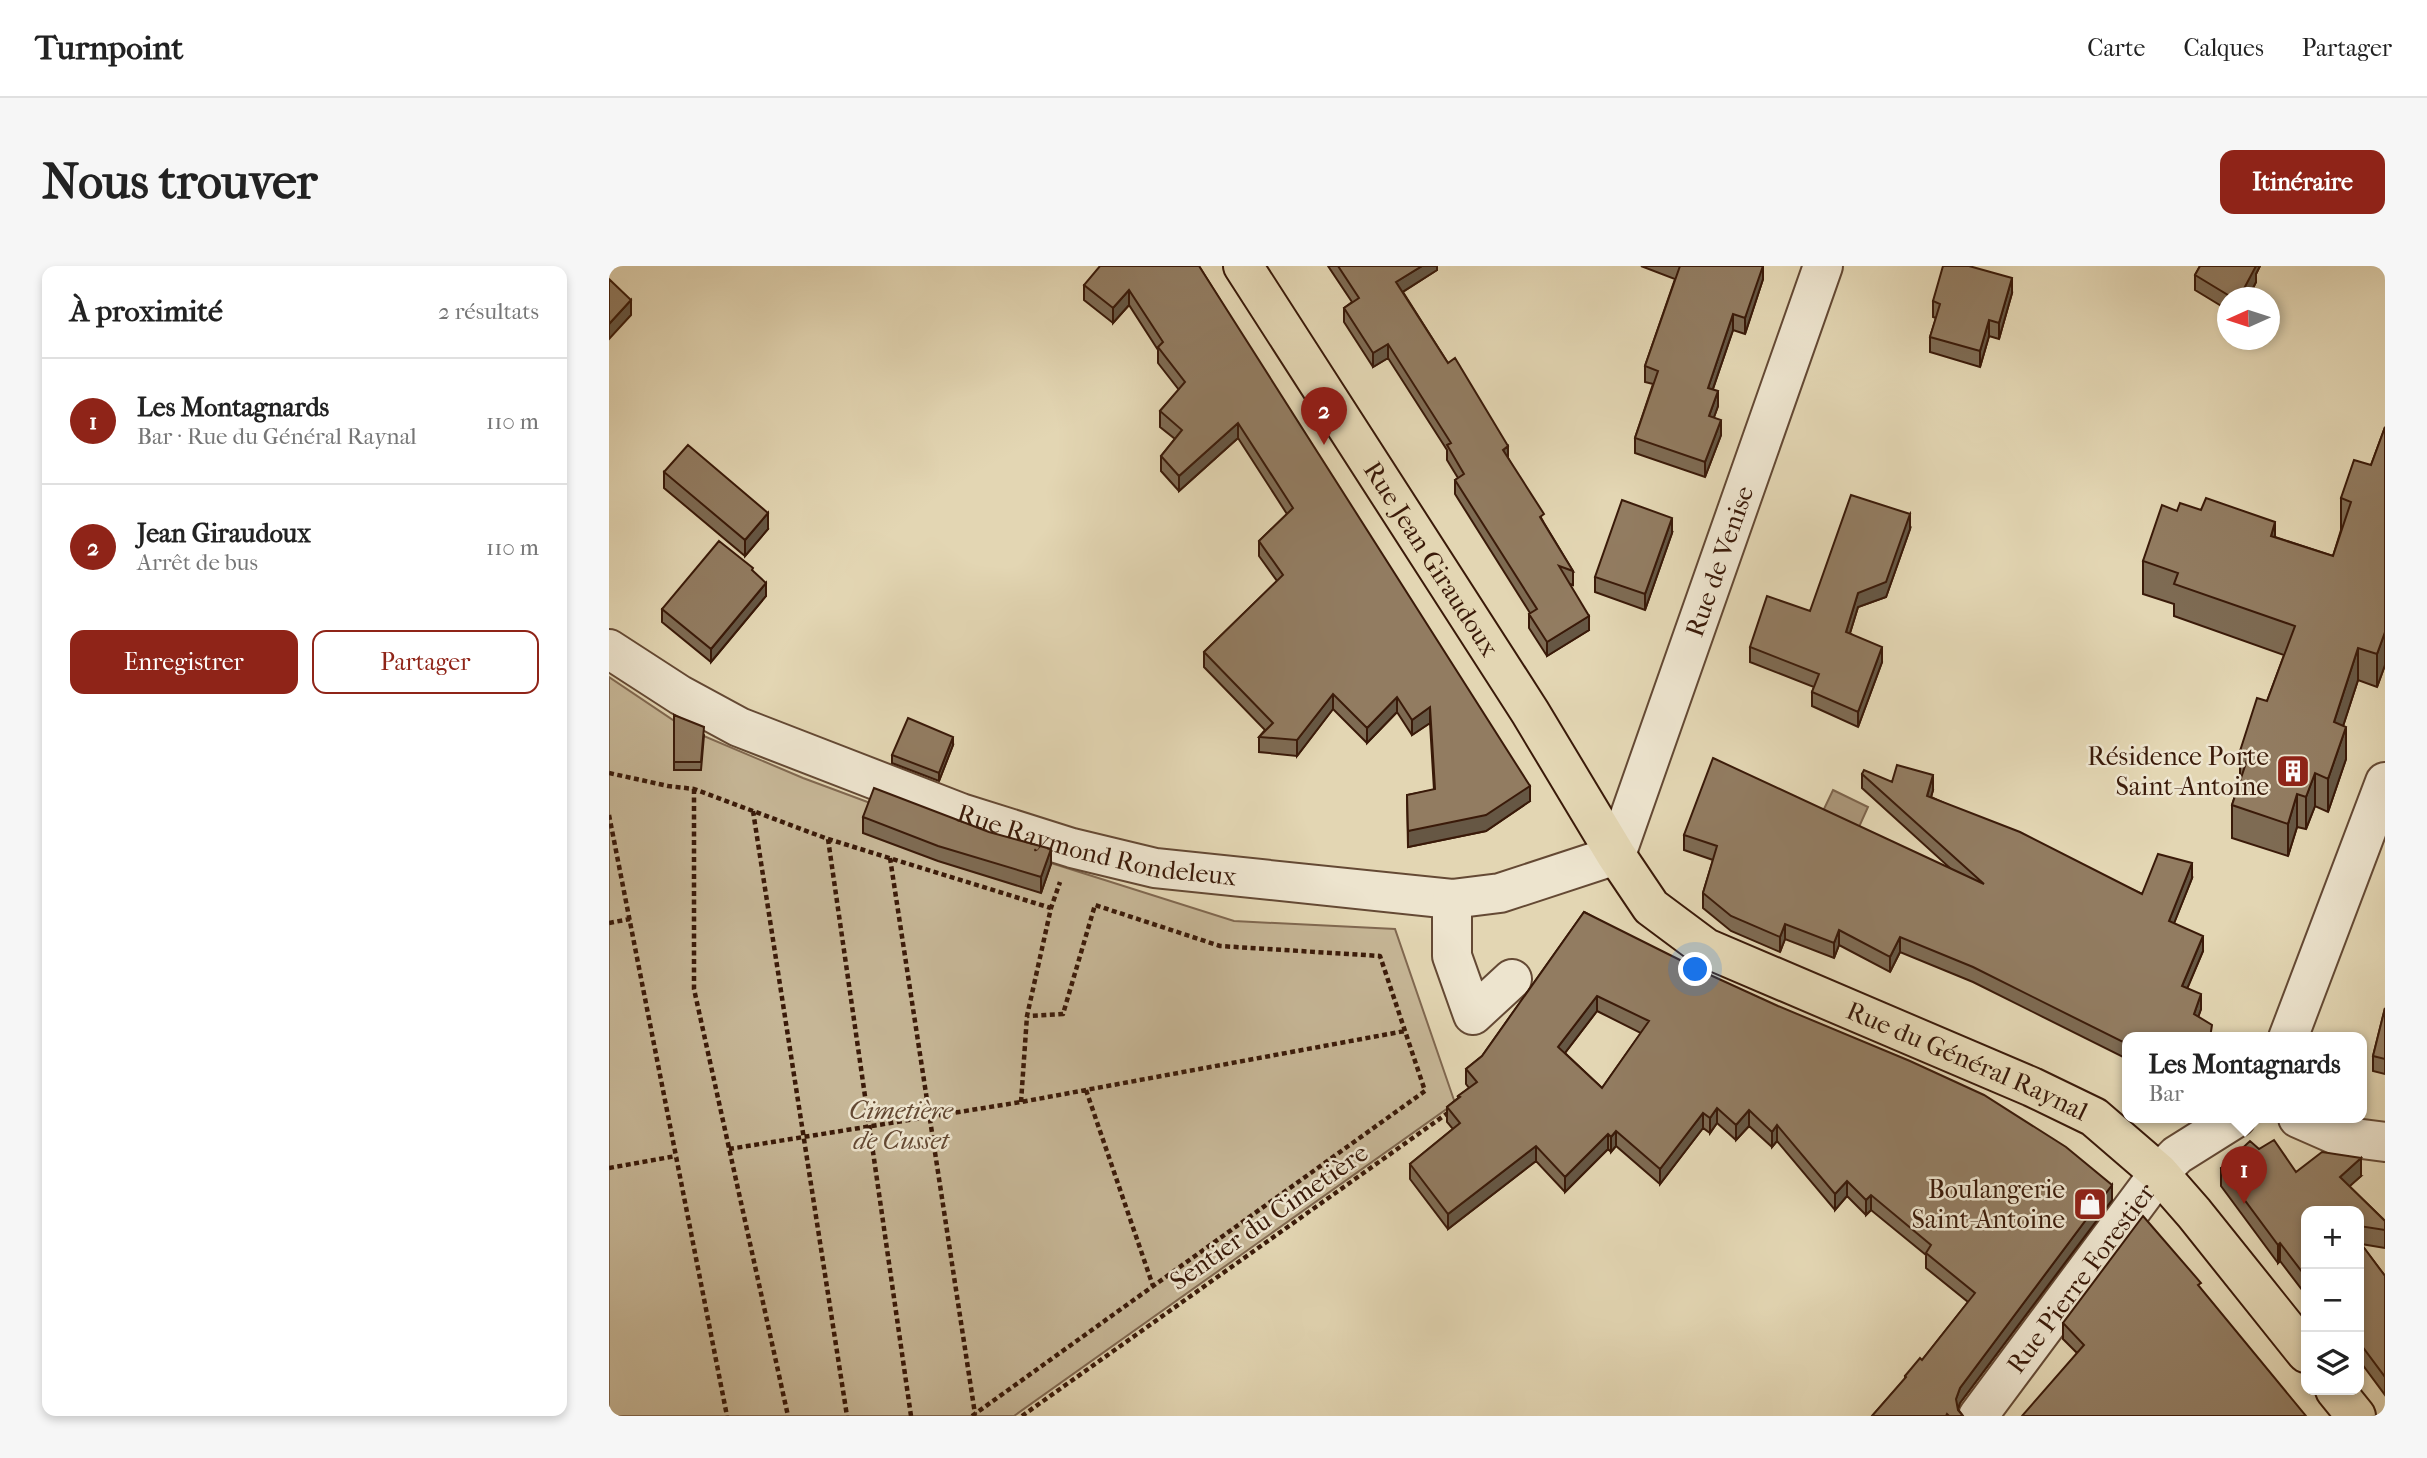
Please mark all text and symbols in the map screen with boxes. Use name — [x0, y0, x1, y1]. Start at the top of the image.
text: Turnpoint — [35, 29, 183, 68]
text: Carte — [2087, 34, 2145, 62]
text: Calques — [2183, 34, 2264, 62]
text: Partager — [2302, 34, 2392, 62]
button: Itinéraire — [2220, 150, 2385, 214]
text: Nous trouver — [42, 153, 317, 211]
north arrow — [2217, 287, 2280, 350]
text: À proximité — [70, 294, 223, 329]
text: 2 résultats — [438, 298, 539, 325]
pin: 2 — [1301, 387, 1347, 445]
text: Les Montagnards — [137, 392, 329, 423]
text: 1 — [89, 408, 97, 435]
text: 110 m — [486, 408, 539, 435]
text: Bar · Rue du Général Raynal — [137, 423, 417, 450]
street label: Rue Jean Giraudoux — [1357, 455, 1506, 662]
street label: Rue de Venise — [1678, 482, 1760, 641]
text: Jean Giraudoux — [137, 518, 311, 549]
text: 2 — [87, 534, 99, 561]
text: 110 m — [486, 534, 539, 561]
text: Arrêt de bus — [137, 549, 258, 576]
button: Enregistrer — [70, 630, 298, 694]
button: Partager — [312, 630, 539, 694]
place label: Résidence Porte Saint-Antoine — [2087, 741, 2269, 802]
building icon: Résidence Porte Saint-Antoine — [2274, 752, 2312, 790]
street label: Rue Raymond Rondeleux — [953, 797, 1239, 892]
your location — [1678, 952, 1712, 986]
street label: Rue du Général Raynal — [1842, 994, 2093, 1127]
popup — [2122, 1032, 2367, 1123]
text: Les Montagnards — [2148, 1049, 2341, 1080]
text: Bar — [2148, 1080, 2184, 1107]
park label: Cimetière de Cusset — [849, 1095, 955, 1156]
street label: Sentier du Cimetière — [1164, 1137, 1374, 1297]
pin: 1 — [2221, 1146, 2267, 1204]
place label: Boulangerie Saint-Antoine — [1911, 1174, 2065, 1235]
street label: Rue Pierre Forestier — [2000, 1177, 2162, 1379]
shop icon: Boulangerie Saint-Antoine — [2071, 1185, 2109, 1223]
map controls — [2301, 1206, 2364, 1395]
button: + — [2301, 1206, 2364, 1269]
button: − — [2301, 1269, 2364, 1332]
button: layers — [2301, 1332, 2364, 1395]

